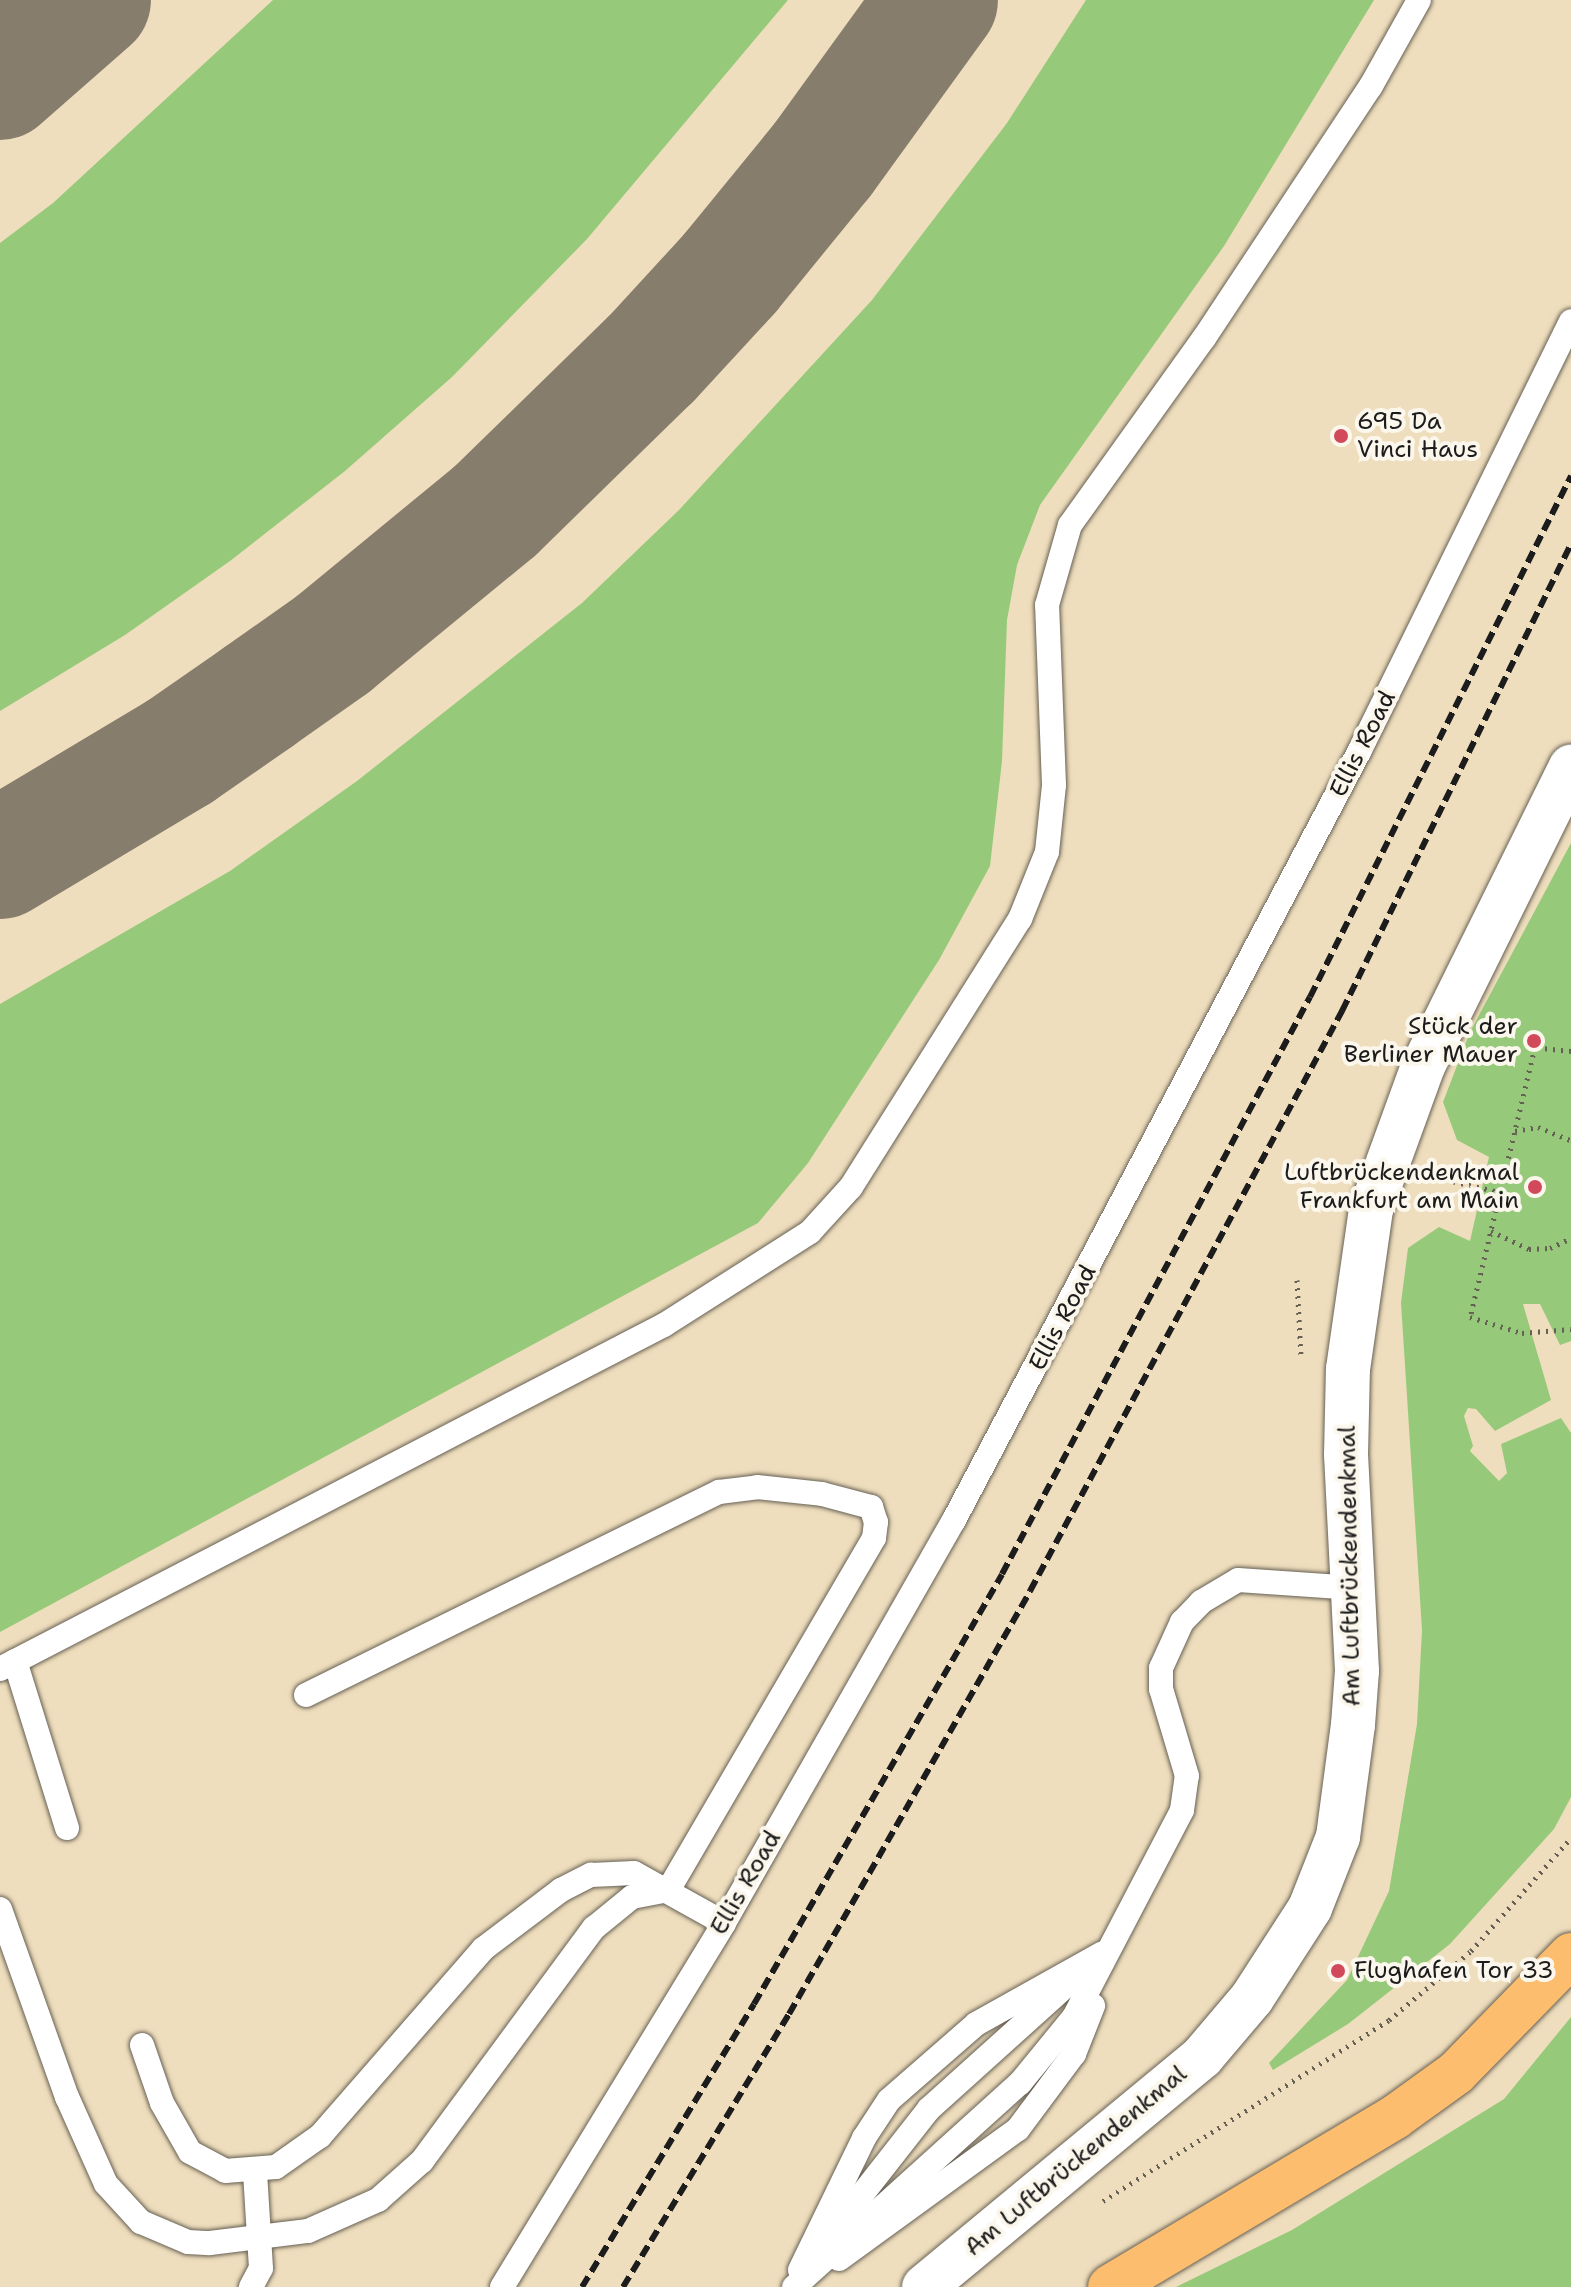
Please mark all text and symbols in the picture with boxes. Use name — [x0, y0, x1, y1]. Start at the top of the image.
place label: 695 Da Vinci Haus — [1357, 408, 1478, 464]
marker: 695 Da Vinci Haus — [1332, 427, 1350, 445]
street label: Ellis Road — [1324, 686, 1402, 802]
place label: Stück der Berliner Mauer — [1344, 1013, 1518, 1069]
marker: Stück der Berliner Mauer — [1525, 1032, 1543, 1050]
place label: Luftbrückendenkmal Frankfurt am Main — [1284, 1159, 1519, 1215]
marker: Luftbrückendenkmal Frankfurt am Main — [1526, 1178, 1544, 1196]
street label: Ellis Road — [1023, 1260, 1103, 1376]
street label: Am Luftbrückendenkmal — [1333, 1425, 1367, 1707]
street label: Ellis Road — [705, 1826, 787, 1940]
place label: Flughafen Tor 33 — [1354, 1957, 1554, 1985]
marker: Flughafen Tor 33 — [1329, 1962, 1347, 1980]
street label: Am Luftbrückendenkmal — [959, 2060, 1193, 2262]

